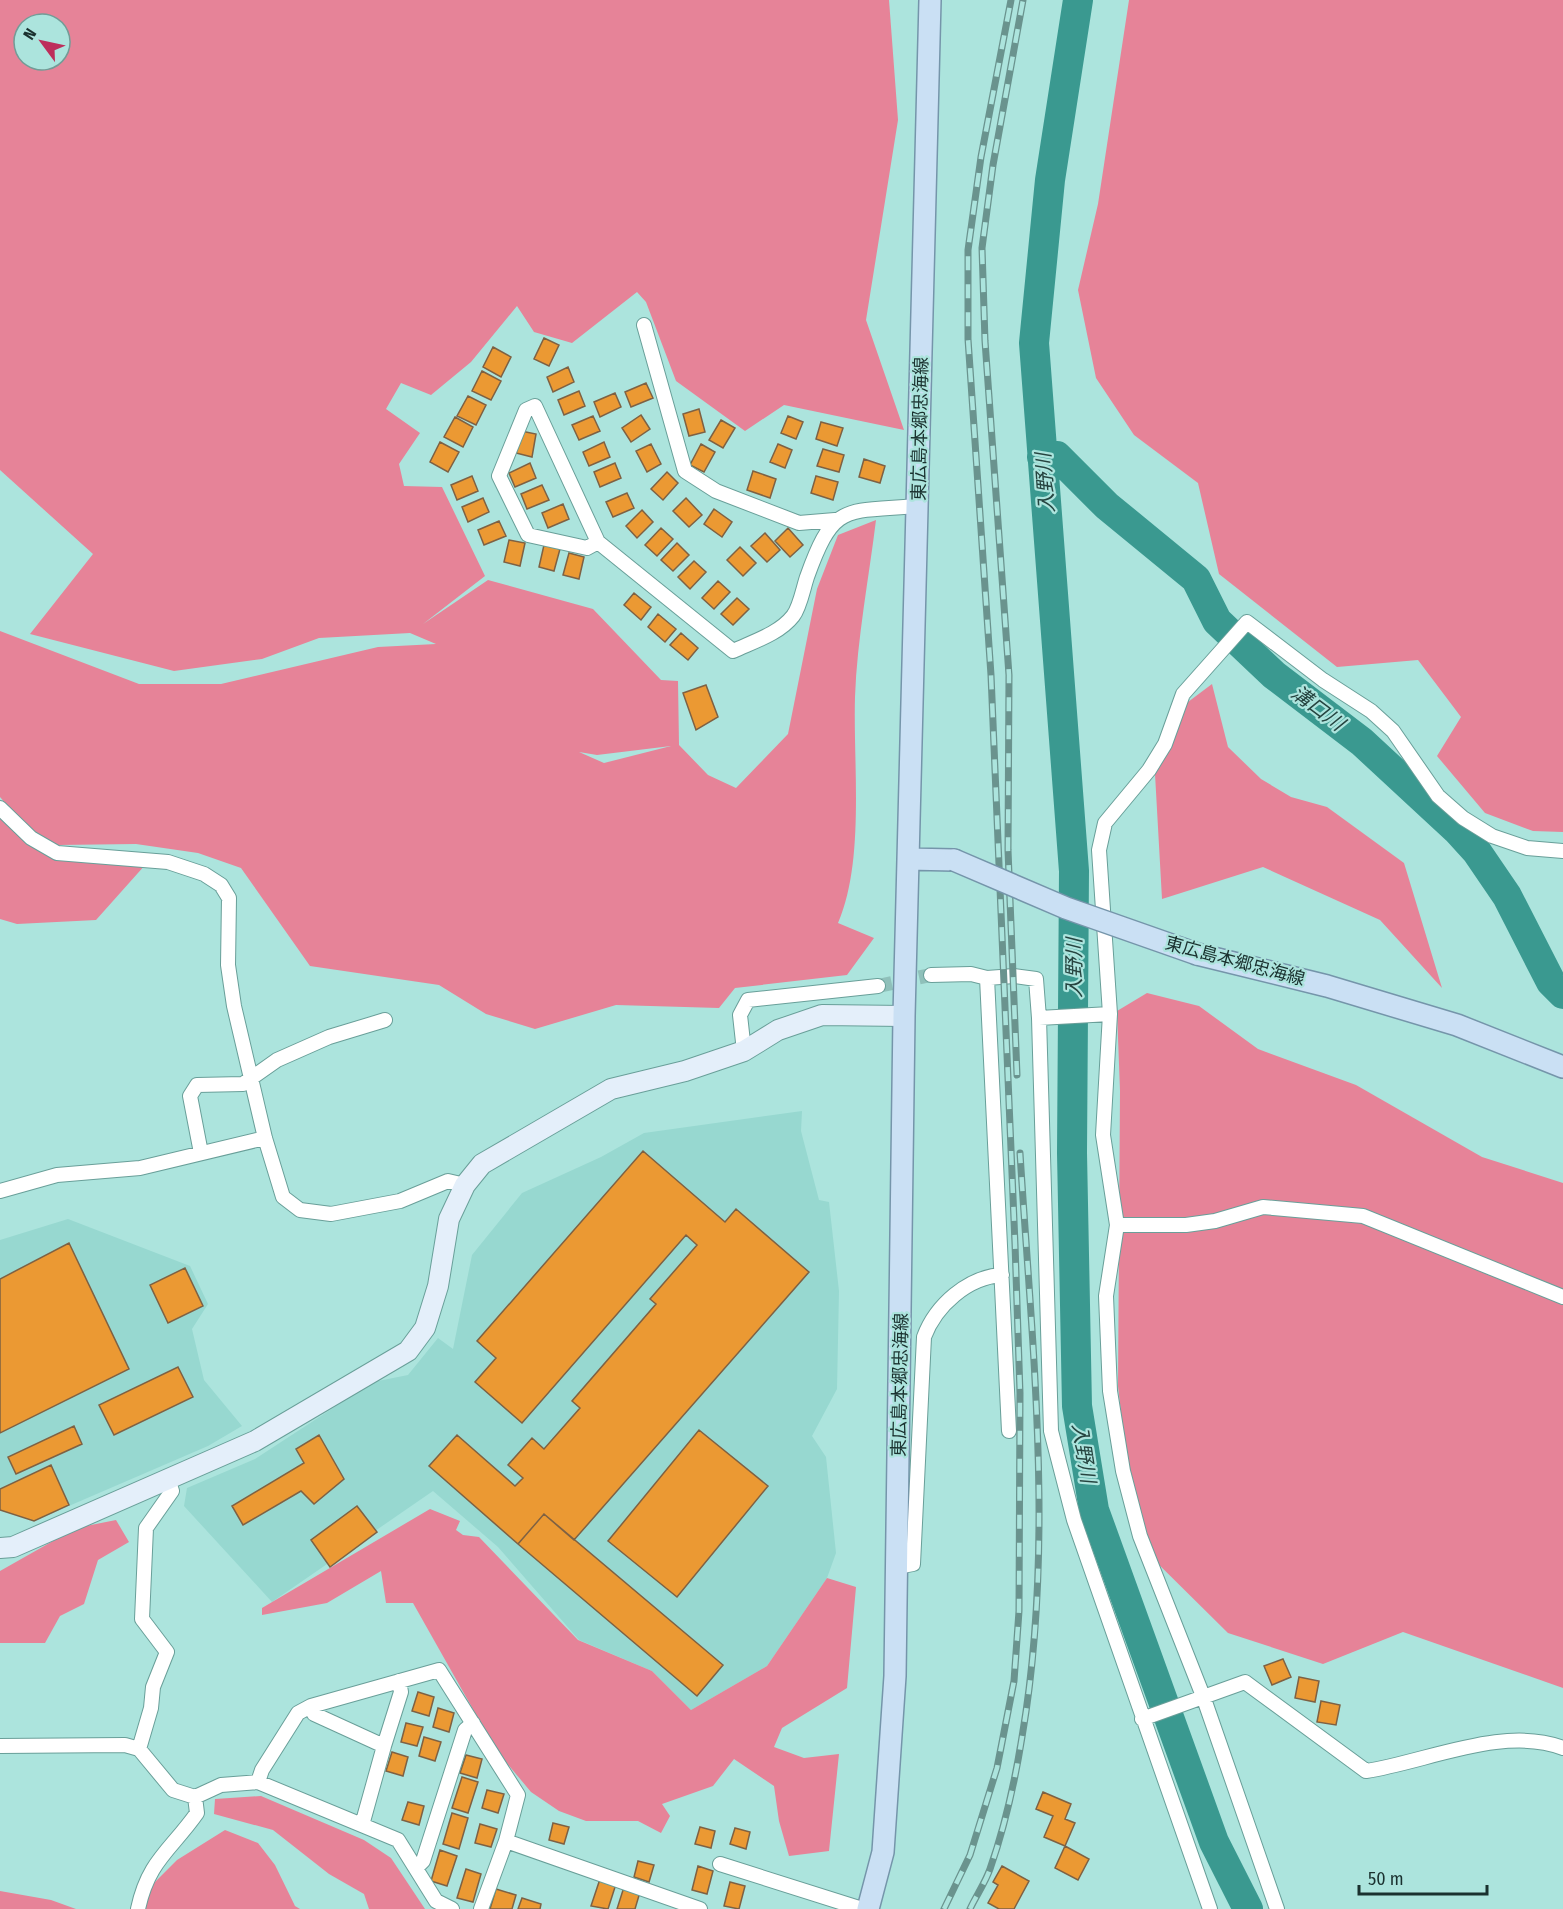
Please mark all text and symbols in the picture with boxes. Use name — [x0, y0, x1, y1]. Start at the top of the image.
north arrow — [12, 12, 72, 72]
text: N — [19, 25, 40, 43]
street label: 東広島本郷忠海線 — [908, 357, 932, 501]
water label: 入野川 — [1031, 450, 1059, 514]
water label: 溝口川 — [1287, 680, 1351, 737]
street label: 東広島本郷忠海線 — [1163, 932, 1307, 990]
water label: 入野川 — [1062, 936, 1086, 998]
street label: 東広島本郷忠海線 — [888, 1313, 912, 1457]
water label: 入野川 — [1067, 1421, 1101, 1486]
scale bar — [1359, 1858, 1486, 1896]
text: 50 m — [1368, 1868, 1404, 1890]

